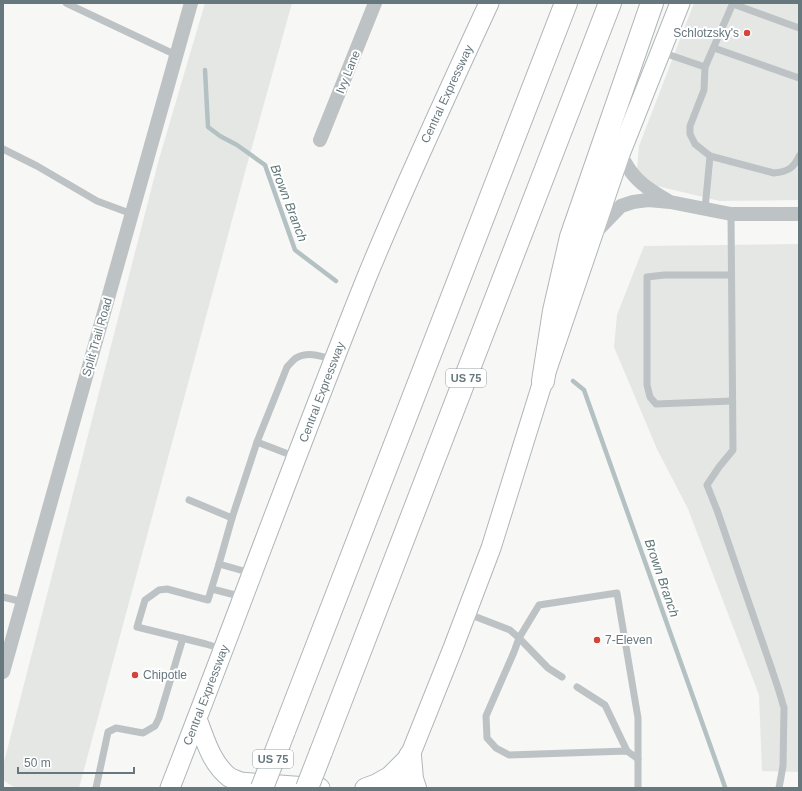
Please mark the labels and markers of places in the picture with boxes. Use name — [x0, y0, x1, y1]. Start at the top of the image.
place label: Schlotzsky's — [673, 26, 739, 40]
marker: Schlotzsky's — [742, 28, 752, 38]
place label: 7-Eleven — [605, 633, 652, 647]
marker: 7-Eleven — [592, 635, 602, 645]
place label: Chipotle — [143, 668, 187, 682]
marker: Chipotle — [130, 670, 140, 680]

